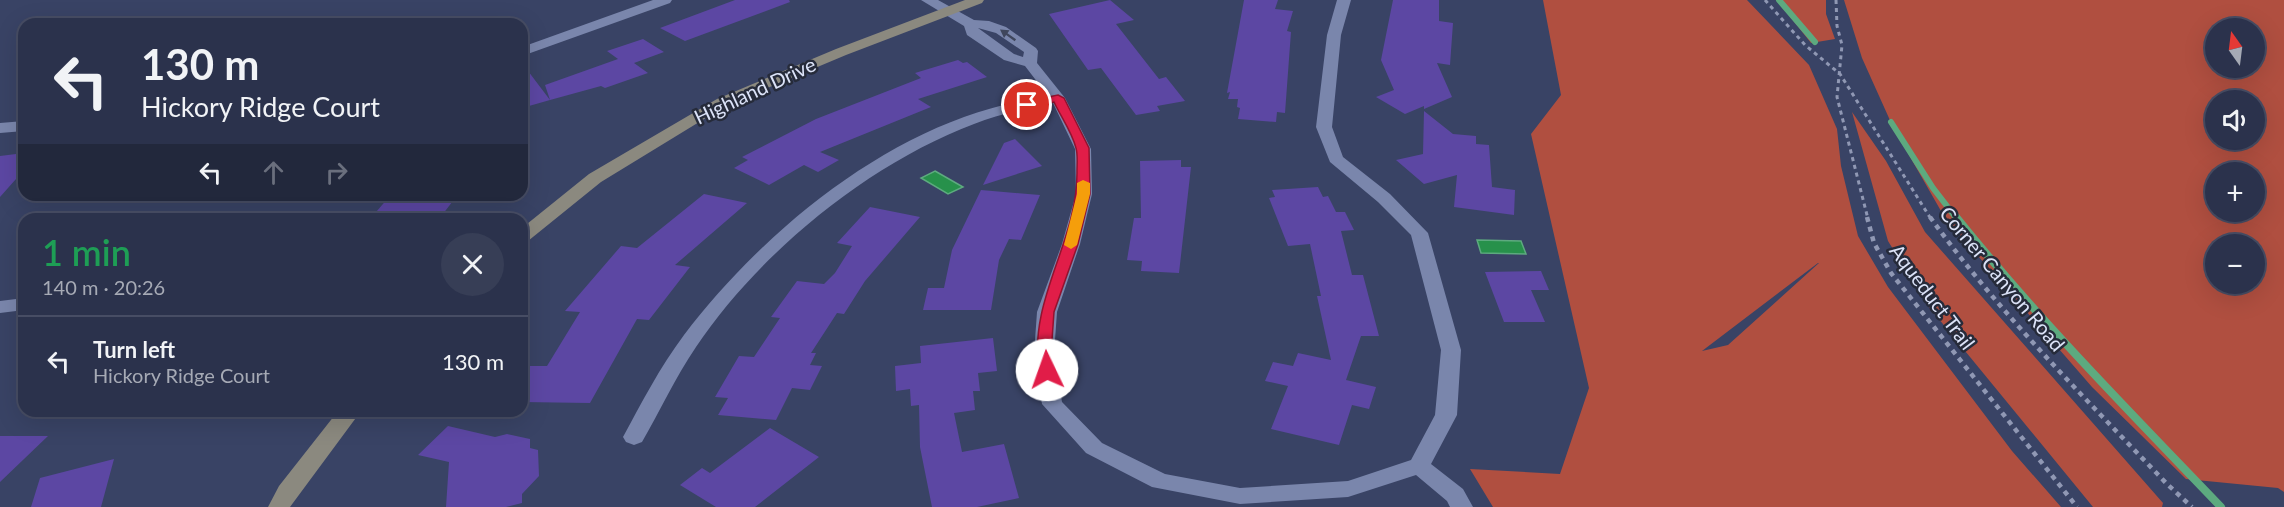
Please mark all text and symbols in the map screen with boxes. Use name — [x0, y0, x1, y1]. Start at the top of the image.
north arrow — [2205, 18, 2265, 78]
map controls — [2205, 18, 2265, 294]
one-way arrow — [1000, 30, 1016, 41]
text: 130 m — [141, 39, 259, 89]
icon: left — [42, 42, 120, 120]
street label: Highland Drive — [690, 51, 819, 129]
pin — [1001, 79, 1052, 130]
icon: arrive — [1010, 88, 1043, 121]
text: Hickory Ridge Court — [141, 90, 380, 123]
button: sound — [2205, 90, 2265, 150]
icon: left — [194, 156, 227, 189]
icon: ahead — [257, 156, 290, 189]
icon: right — [320, 156, 353, 189]
button: + — [2205, 162, 2265, 222]
street label: Corner Canyon Road — [1935, 201, 2070, 356]
text: 1 min — [42, 230, 131, 274]
button: close — [441, 233, 504, 296]
button: − — [2205, 234, 2265, 294]
street label: Aqueduct Trail — [1885, 239, 1980, 354]
text: 140 m · 20:26 — [42, 275, 165, 299]
text: Turn left — [93, 336, 175, 363]
position arrow — [1015, 338, 1079, 402]
icon: left — [42, 345, 75, 378]
text: 130 m — [442, 348, 504, 375]
text: Hickory Ridge Court — [93, 363, 270, 387]

